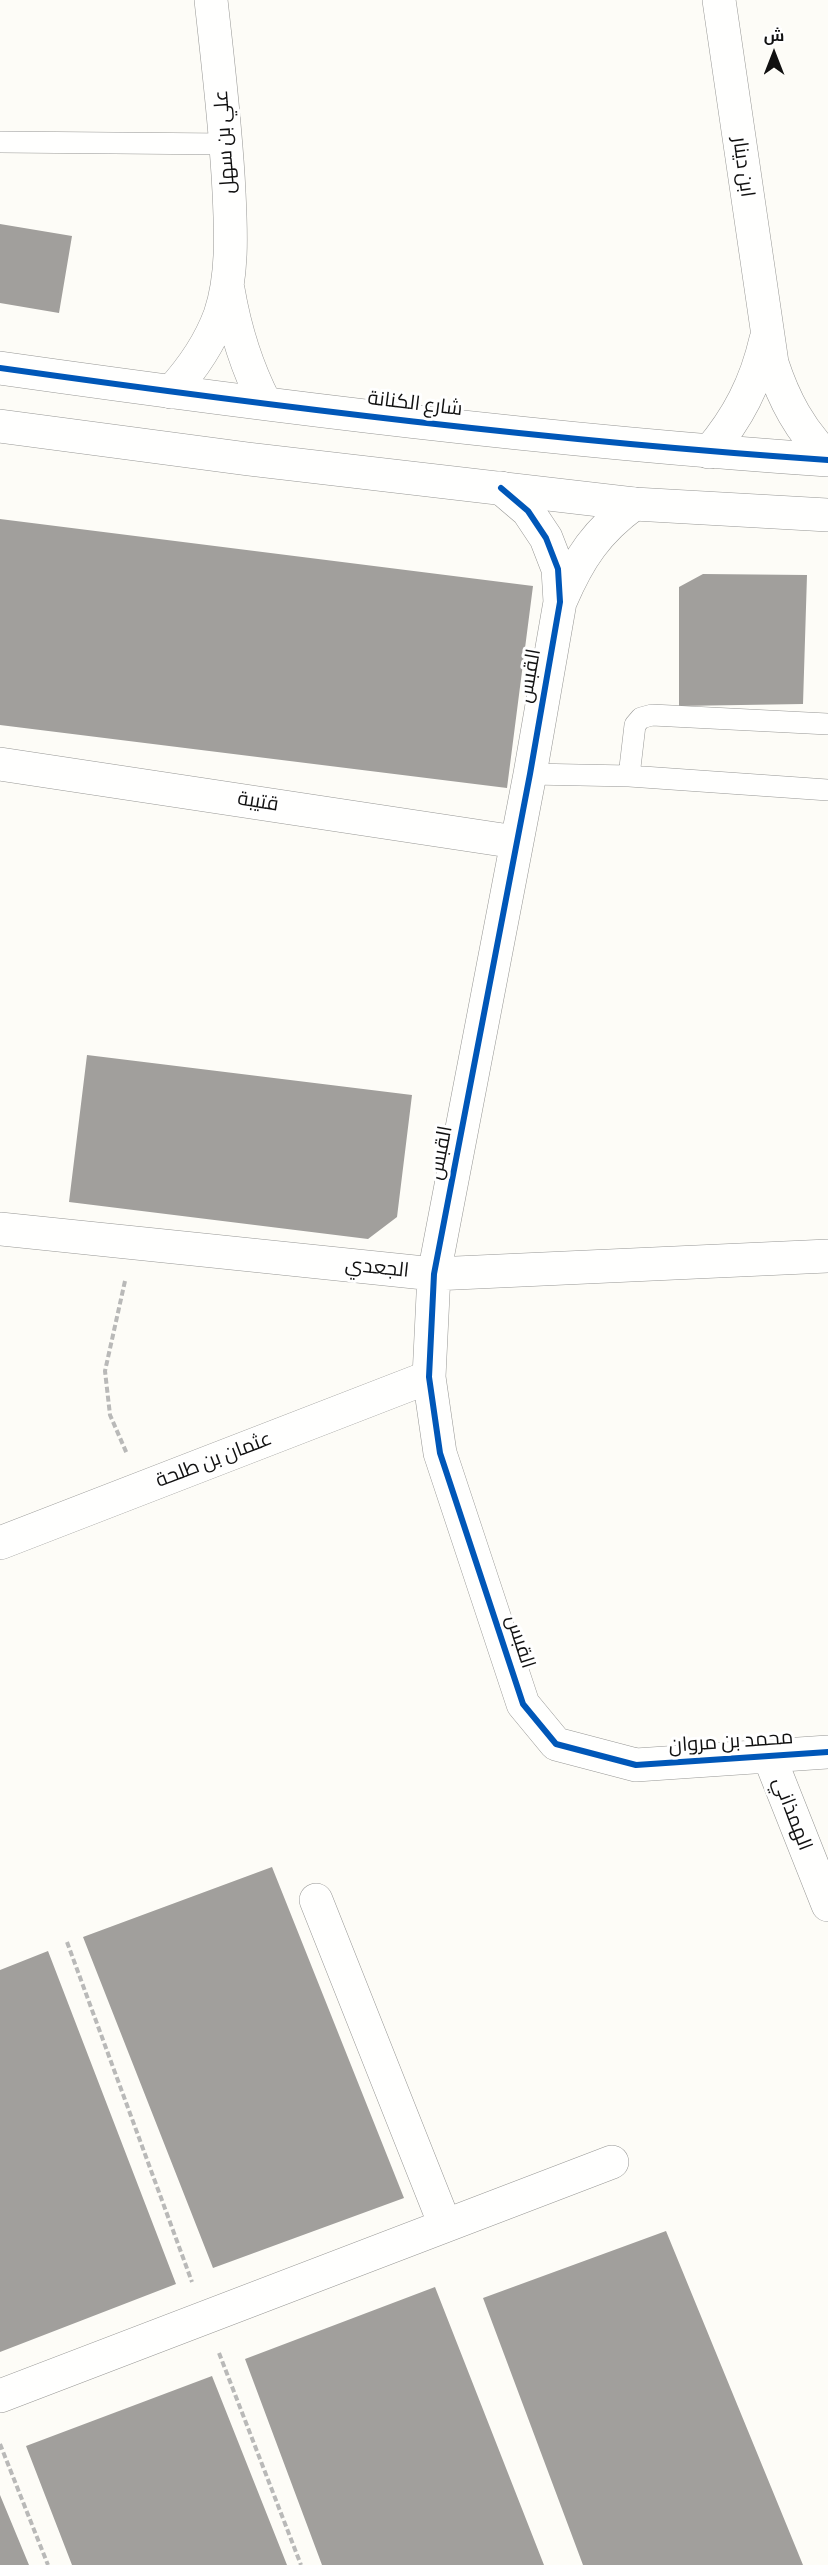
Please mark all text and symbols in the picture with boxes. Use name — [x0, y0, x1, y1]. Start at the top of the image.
north arrow — [744, 24, 804, 84]
text: ش — [764, 26, 784, 45]
street label: علي بن سهل — [209, 89, 241, 195]
street label: ابن دينار — [727, 135, 759, 199]
street label: شارع الكنانة — [366, 386, 464, 422]
street label: القبس — [513, 647, 547, 705]
street label: قتيبة — [236, 787, 280, 817]
street label: القبس — [424, 1124, 458, 1182]
street label: الجعدي — [344, 1253, 410, 1283]
street label: عثمان بن طلحة — [153, 1427, 275, 1493]
street label: القبس — [500, 1612, 540, 1672]
street label: محمد بن مروان — [668, 1726, 794, 1758]
street label: الهمذاني — [767, 1774, 817, 1854]

